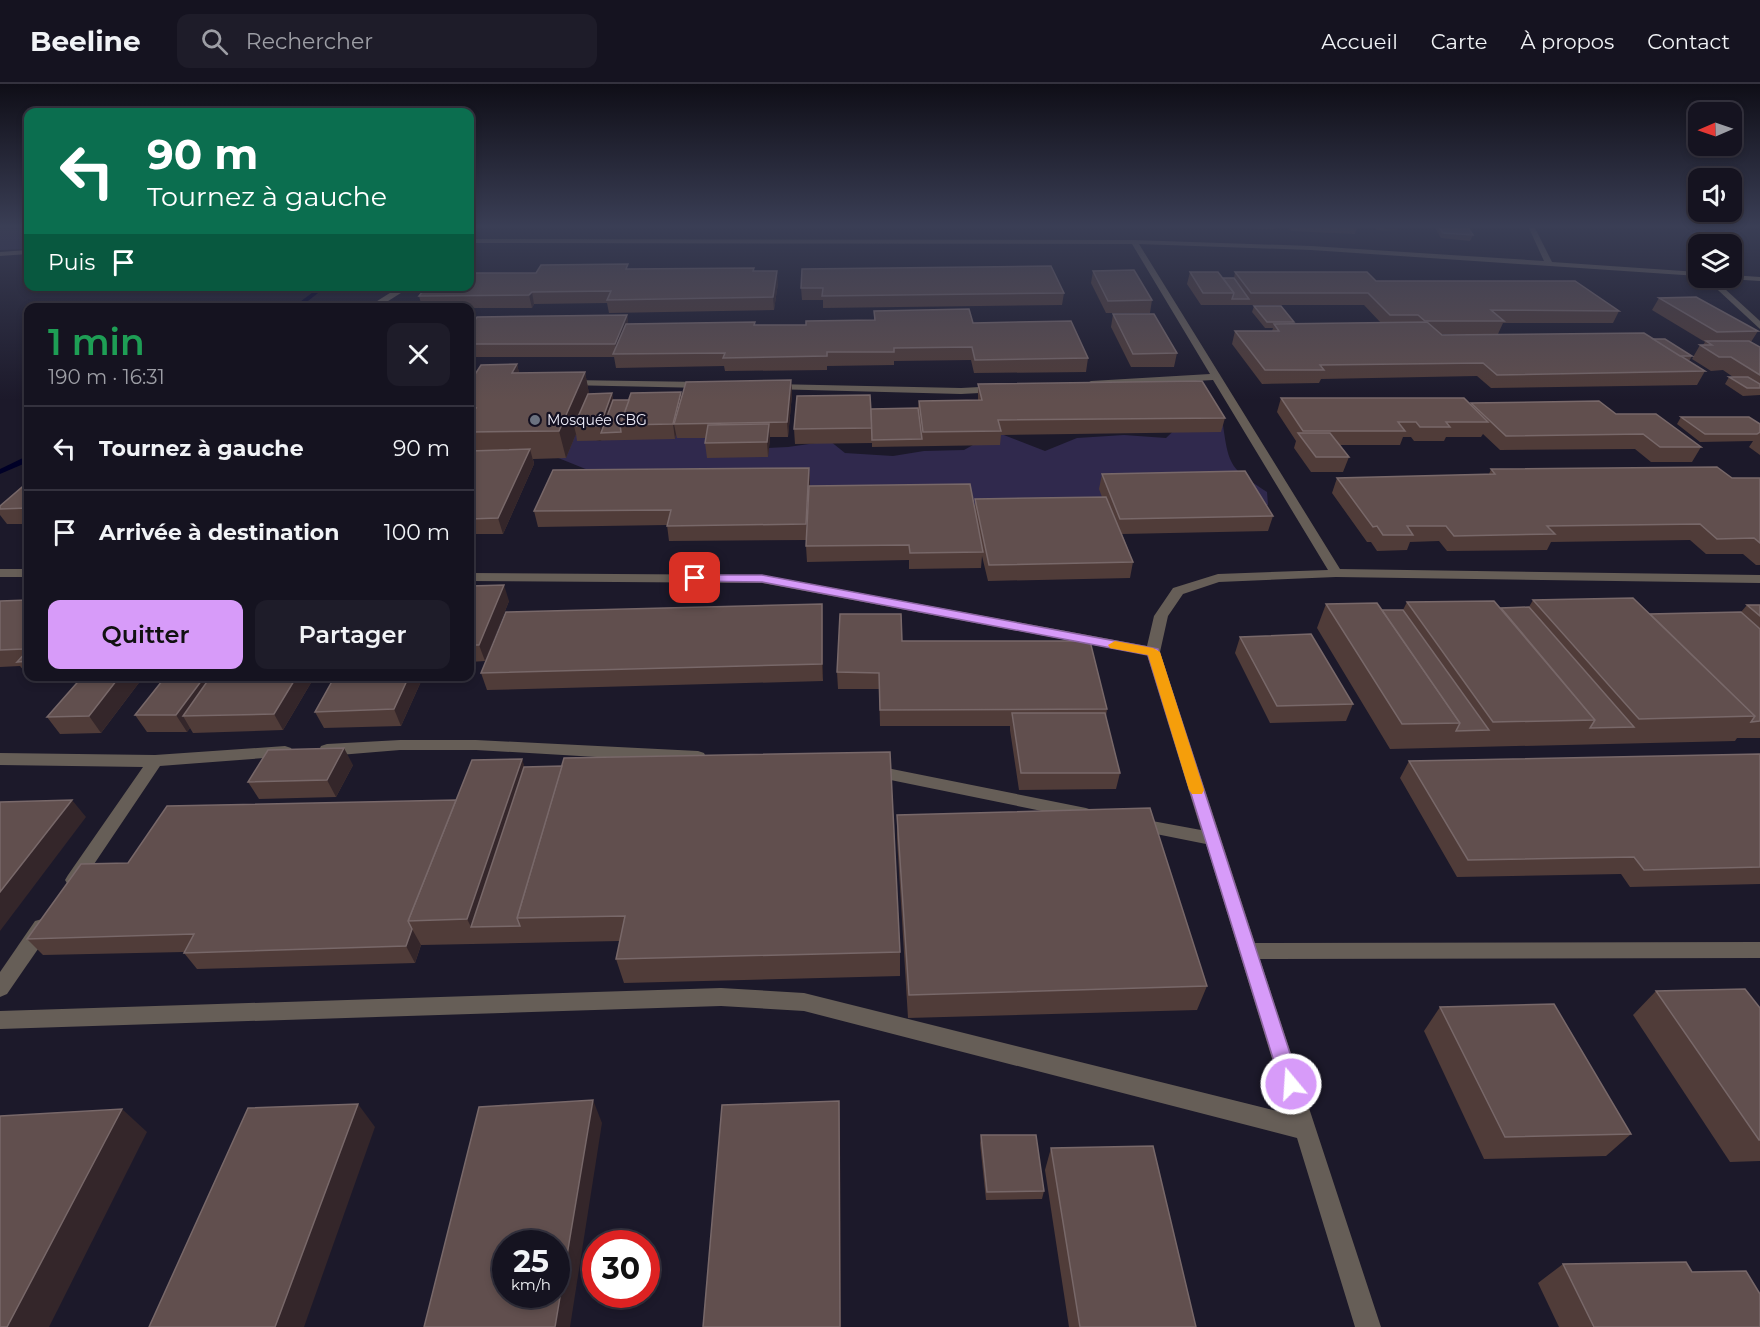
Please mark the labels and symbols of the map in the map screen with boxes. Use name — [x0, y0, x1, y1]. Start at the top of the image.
north arrow — [1688, 102, 1742, 156]
place label: Mosquée CBG — [547, 411, 647, 429]
marker: Mosquée CBG — [528, 413, 542, 427]
pin — [669, 552, 720, 603]
position arrow — [1259, 1052, 1323, 1116]
speed limit sign: 30 — [582, 1230, 660, 1308]

